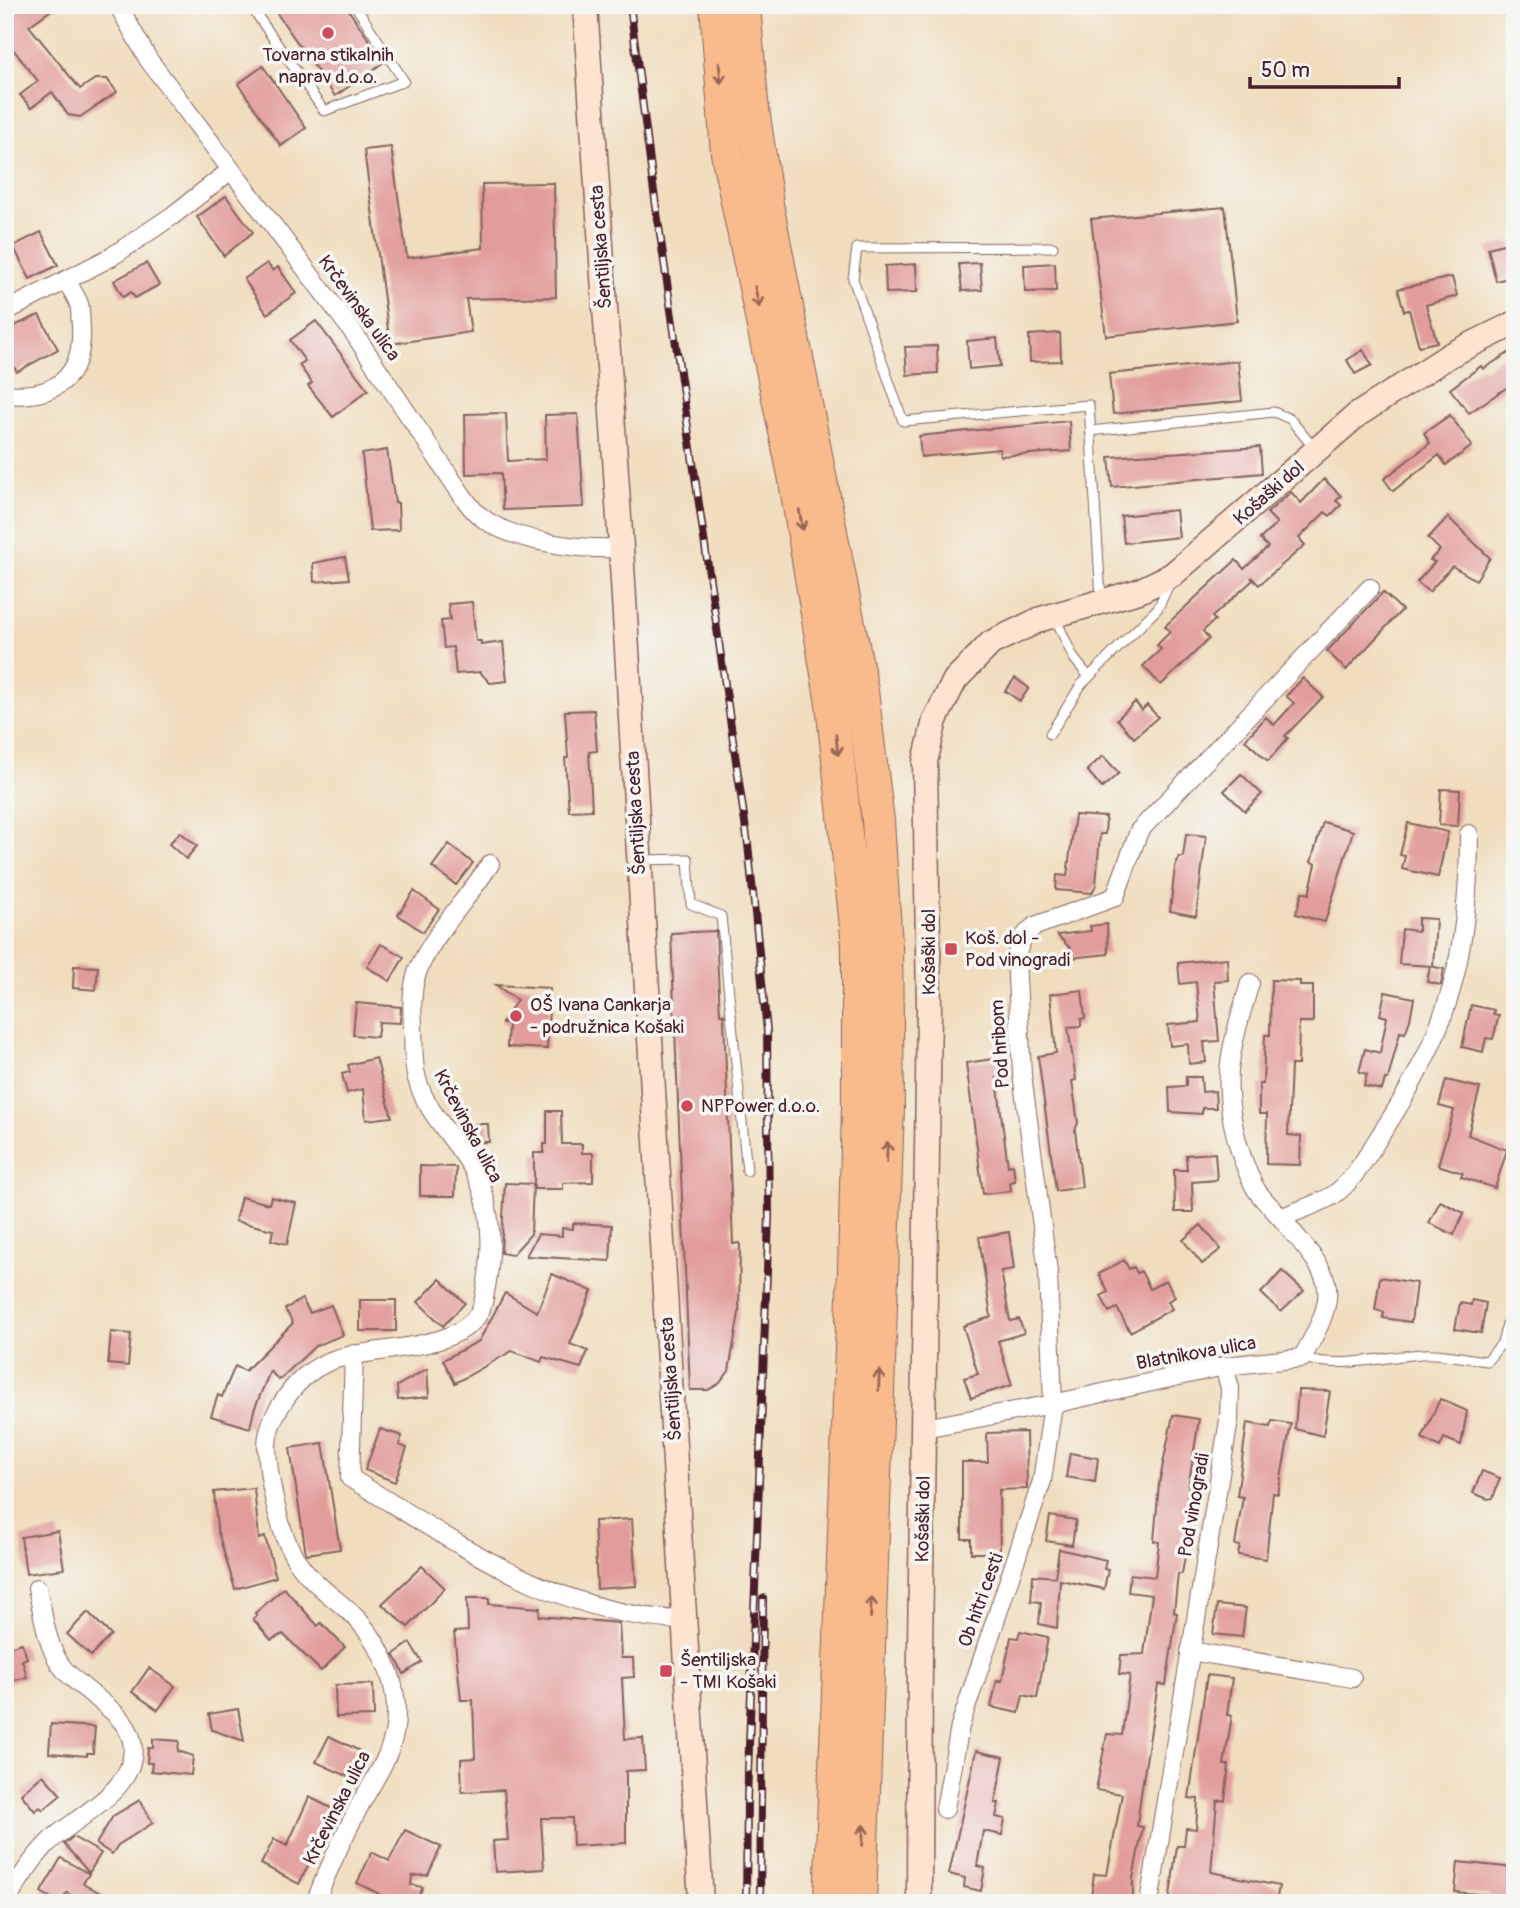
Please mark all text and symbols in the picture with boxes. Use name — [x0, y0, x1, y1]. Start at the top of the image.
marker: Tovarna stikalnih naprav d.o.o. — [320, 25, 336, 41]
place label: Tovarna stikalnih naprav d.o.o. — [262, 43, 394, 89]
scale bar — [1250, 46, 1399, 90]
text: 50 m — [1261, 57, 1310, 84]
one-way arrow — [714, 62, 727, 84]
street label: Šentiljska cesta — [585, 184, 617, 310]
street label: Krčevinska ulica — [313, 250, 406, 366]
one-way arrow — [750, 285, 764, 308]
street label: Košaški dol — [1228, 456, 1310, 530]
one-way arrow — [795, 509, 808, 531]
one-way arrow — [830, 733, 843, 756]
street label: Šentiljska cesta — [621, 750, 651, 876]
street label: Košaški dol — [917, 909, 941, 995]
place label: Koš. dol - Pod vinogradi — [965, 926, 1070, 972]
marker: Koš. dol - Pod vinogradi — [943, 941, 959, 957]
place label: OŠ Ivana Cankarja - podružnica Košaki — [530, 993, 684, 1039]
street label: Pod hribom — [985, 999, 1015, 1089]
marker: OŠ Ivana Cankarja - podružnica Košaki — [508, 1008, 524, 1024]
street label: Krčevinska ulica — [428, 1065, 508, 1187]
place label: NPPower d.o.o. — [701, 1094, 820, 1118]
marker: NPPower d.o.o. — [679, 1098, 695, 1114]
one-way arrow — [880, 1141, 893, 1164]
street label: Šentiljska cesta — [655, 1316, 687, 1442]
street label: Blatnikova ulica — [1134, 1331, 1258, 1375]
one-way arrow — [872, 1369, 886, 1392]
street label: Pod vinogradi — [1173, 1451, 1215, 1559]
street label: Košaški dol — [910, 1476, 936, 1562]
street label: Ob hitri cesti — [953, 1550, 1009, 1650]
one-way arrow — [865, 1596, 878, 1619]
place label: Šentiljska - TMI Košaki — [680, 1648, 776, 1694]
marker: Šentiljska - TMI Košaki — [658, 1663, 674, 1679]
street label: Krčevinska ulica — [298, 1747, 376, 1869]
one-way arrow — [856, 1823, 869, 1846]

